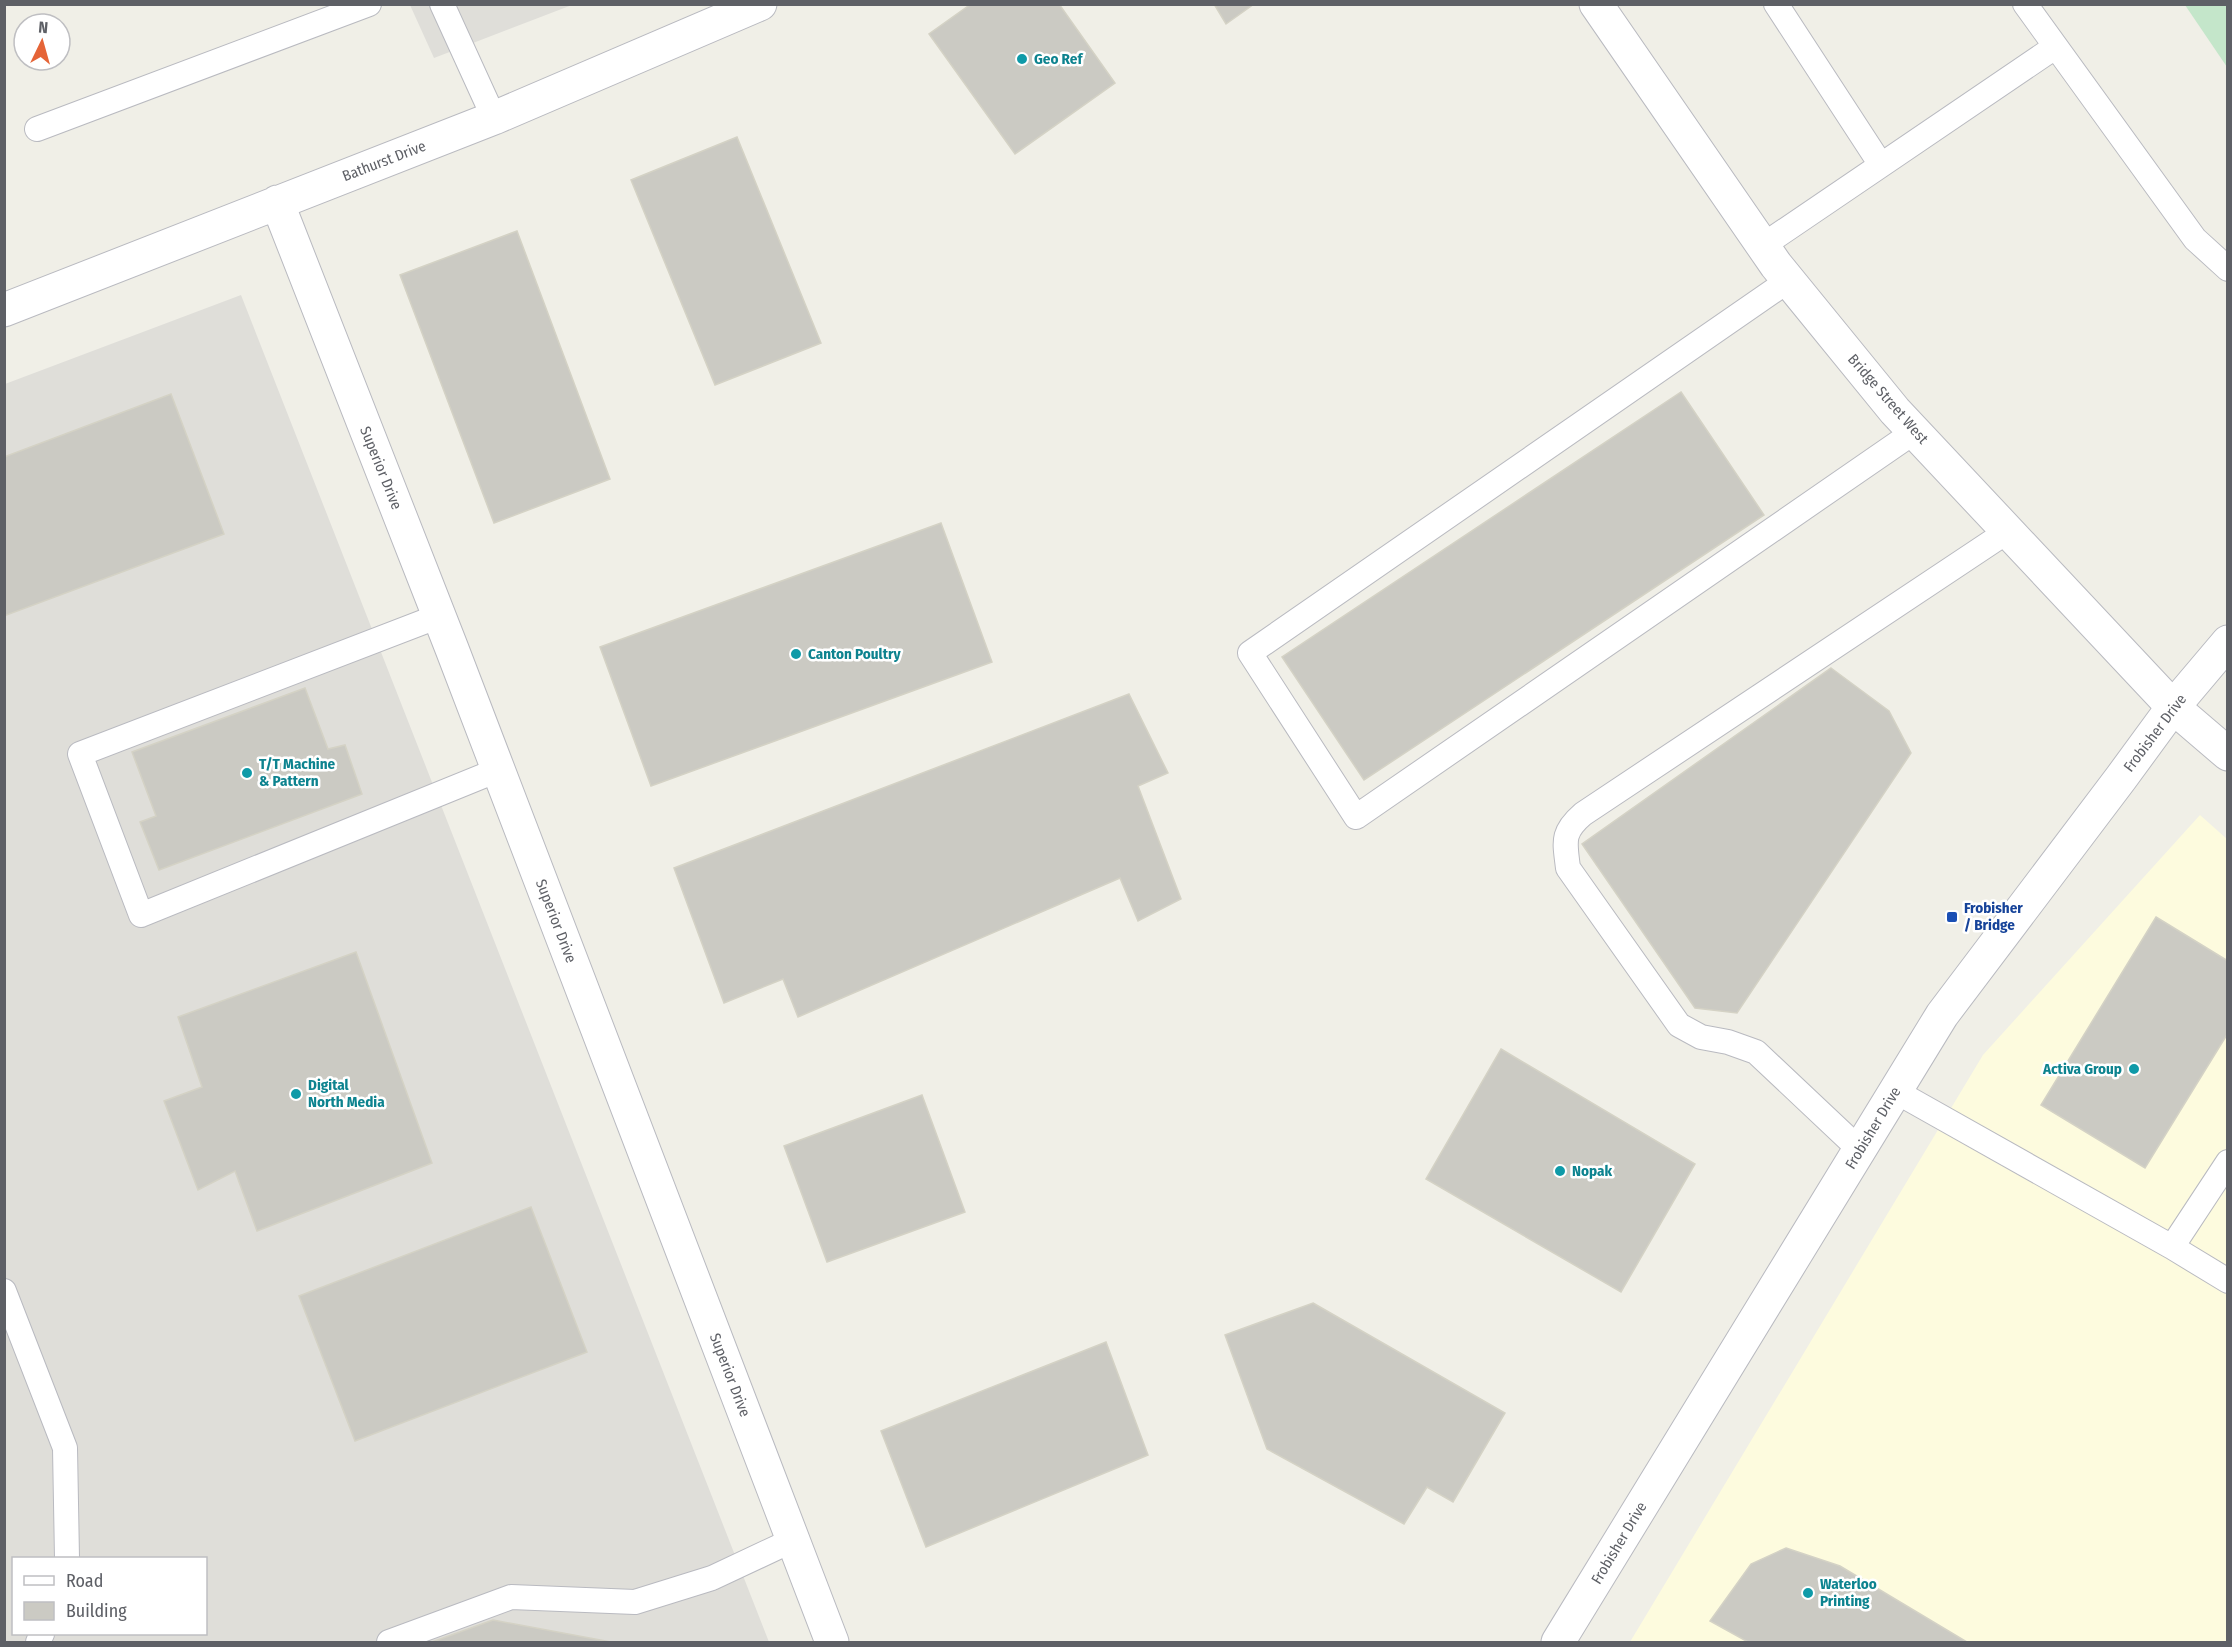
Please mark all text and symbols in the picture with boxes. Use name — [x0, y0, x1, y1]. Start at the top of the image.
north arrow — [12, 12, 72, 72]
text: N — [38, 18, 49, 37]
place label: Geo Ref — [1034, 50, 1083, 68]
marker: Geo Ref — [1015, 52, 1029, 66]
street label: Bathurst Drive — [340, 137, 428, 185]
street label: Bridge Street West — [1844, 350, 1932, 448]
street label: Superior Drive — [356, 424, 406, 512]
place label: Canton Poultry — [808, 645, 901, 663]
marker: Canton Poultry — [789, 647, 803, 661]
street label: Frobisher Drive — [2120, 691, 2190, 775]
place label: T/T Machine & Pattern — [259, 755, 335, 790]
marker: T/T Machine & Pattern — [240, 766, 254, 780]
street label: Superior Drive — [532, 877, 580, 965]
place label: Frobisher / Bridge — [1964, 899, 2023, 934]
marker: Frobisher / Bridge — [1945, 910, 1959, 924]
place label: Activa Group — [2042, 1060, 2122, 1078]
marker: Activa Group — [2127, 1062, 2141, 1076]
place label: Digital North Media — [308, 1076, 385, 1111]
street label: Frobisher Drive — [1841, 1084, 1905, 1172]
marker: Digital North Media — [289, 1087, 303, 1101]
place label: Nopak — [1572, 1162, 1612, 1180]
marker: Nopak — [1553, 1164, 1567, 1178]
street label: Superior Drive — [706, 1331, 754, 1419]
street label: Frobisher Drive — [1587, 1499, 1651, 1587]
legend — [12, 1557, 207, 1635]
text: Road — [66, 1570, 103, 1592]
place label: Waterloo Printing — [1820, 1575, 1877, 1610]
marker: Waterloo Printing — [1801, 1586, 1815, 1600]
text: Building — [66, 1600, 127, 1622]

